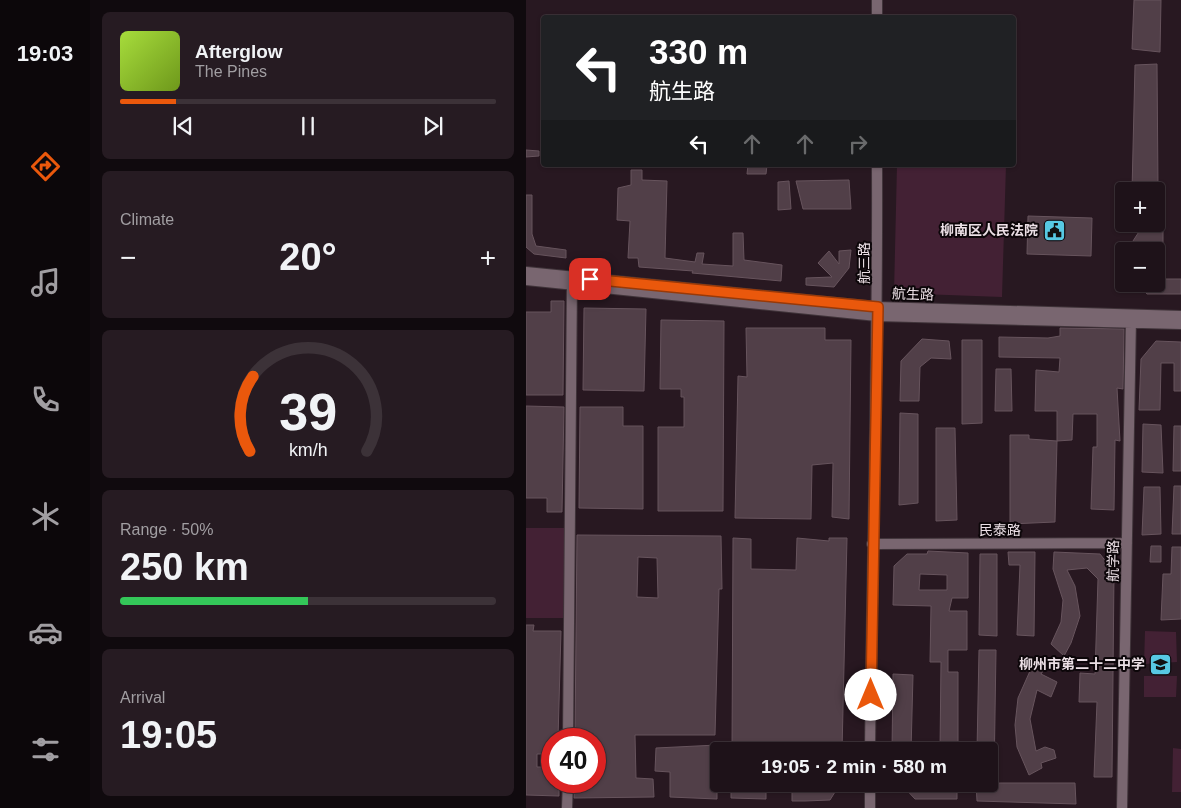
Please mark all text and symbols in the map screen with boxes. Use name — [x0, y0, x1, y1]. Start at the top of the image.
text: 330 m — [649, 32, 748, 71]
icon: left — [566, 35, 631, 100]
text: 19:03 — [17, 41, 73, 66]
text: Afterglow — [195, 41, 283, 62]
text: The Pines — [195, 63, 267, 80]
text: 航生路 — [649, 79, 715, 104]
icon: previous — [169, 112, 197, 140]
icon: pause — [294, 112, 322, 140]
icon: next — [419, 112, 447, 140]
icon: left — [685, 130, 713, 158]
icon: ahead — [738, 130, 766, 158]
icon: ahead — [791, 130, 819, 158]
icon: right — [844, 130, 872, 158]
icon: directions — [28, 149, 63, 184]
map controls — [1115, 182, 1165, 292]
button: + — [1115, 182, 1165, 232]
text: Climate — [120, 211, 174, 228]
public building icon: 柳南区人民法院 — [1042, 218, 1066, 242]
place label: 柳南区人民法院 — [940, 222, 1038, 238]
text: 20° — [279, 236, 337, 278]
text: − — [120, 242, 136, 273]
text: + — [480, 242, 496, 273]
street label: 航三路 — [856, 242, 872, 284]
button: − — [1115, 242, 1165, 292]
pin — [569, 258, 611, 300]
icon: music — [28, 265, 63, 300]
icon: arrive — [576, 265, 604, 293]
street label: 航生路 — [892, 285, 934, 303]
icon: phone — [28, 382, 63, 417]
text: 39 — [279, 383, 337, 441]
text: km/h — [289, 440, 327, 460]
icon: climate — [28, 499, 63, 534]
text: Range · 50% — [120, 521, 213, 538]
street label: 民泰路 — [979, 522, 1021, 538]
street label: 航学路 — [1105, 540, 1121, 582]
text: 250 km — [120, 546, 249, 588]
icon: car — [28, 615, 63, 650]
school or university icon: 柳州市第二十二中学 — [1149, 652, 1173, 676]
place label: 柳州市第二十二中学 — [1019, 656, 1145, 672]
position arrow — [844, 668, 896, 720]
text: Arrival — [120, 689, 165, 706]
text: 19:05 — [120, 714, 217, 756]
speed limit sign: 40 — [541, 728, 606, 793]
icon: filters — [28, 732, 63, 767]
text: 19:05 · 2 min · 580 m — [761, 756, 947, 777]

